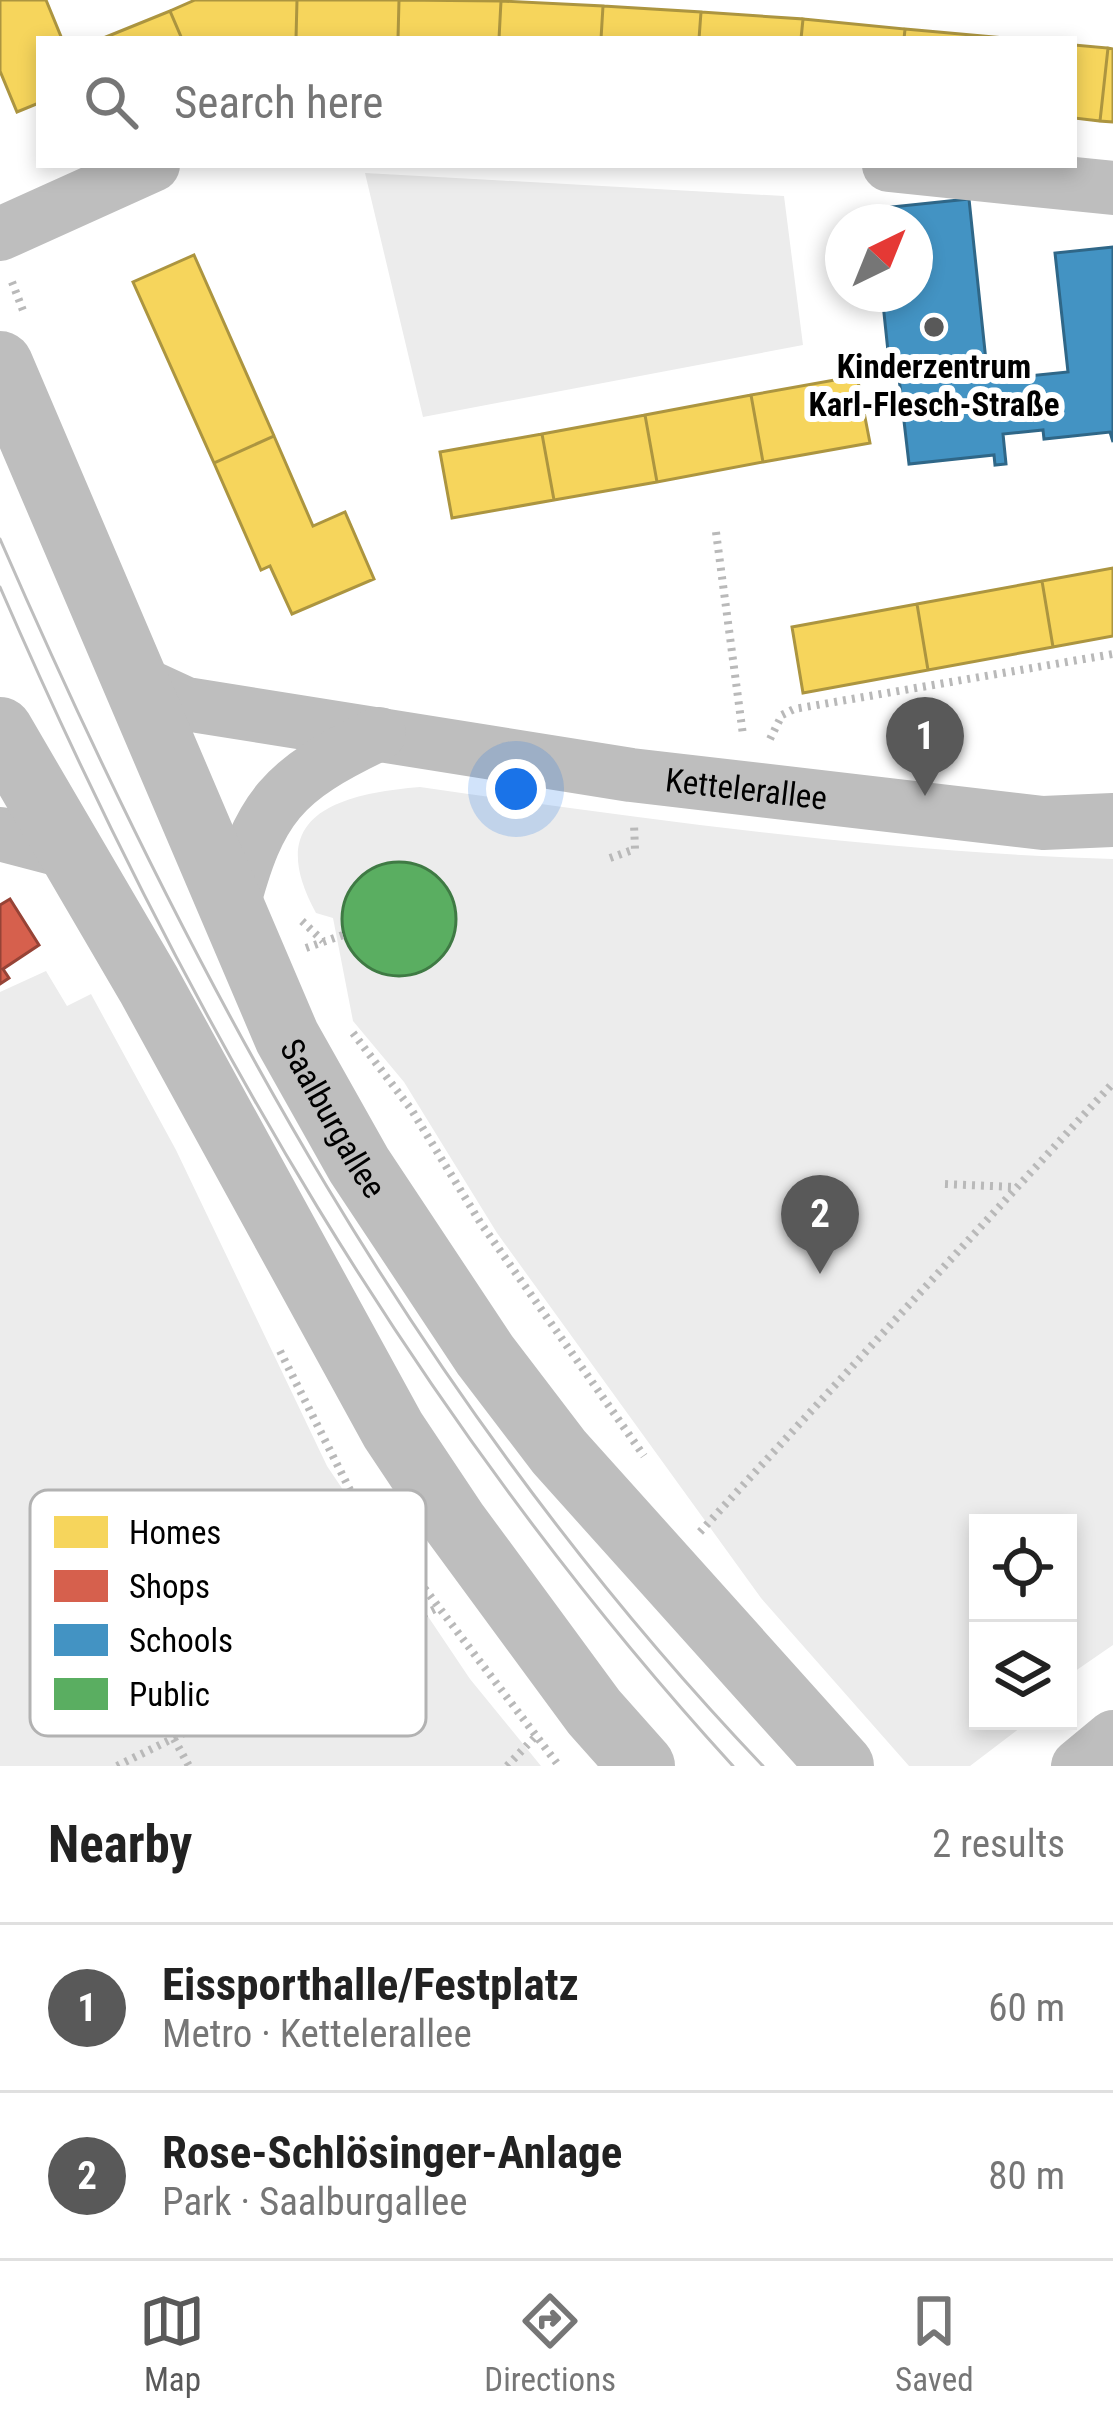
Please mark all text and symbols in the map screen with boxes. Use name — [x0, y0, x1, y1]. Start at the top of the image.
search box — [36, 36, 1077, 168]
icon: search — [78, 69, 144, 135]
text: Search here — [174, 76, 383, 129]
north arrow — [825, 204, 933, 312]
marker: Kinderzentrum Karl-Flesch-Straße — [921, 314, 947, 340]
place label: Kinderzentrum Karl-Flesch-Straße — [808, 347, 1060, 424]
pin: 1 — [886, 697, 964, 796]
your location — [486, 759, 546, 819]
street label: Kettelerallee — [663, 760, 829, 818]
street label: Saalburgallee — [272, 1032, 394, 1205]
pin: 2 — [781, 1175, 859, 1274]
legend — [30, 1490, 426, 1736]
text: Homes — [129, 1513, 221, 1552]
map controls — [969, 1514, 1077, 1730]
button: locate — [969, 1514, 1077, 1622]
text: Shops — [129, 1567, 210, 1606]
text: Schools — [129, 1621, 233, 1660]
button: layers — [969, 1622, 1077, 1730]
text: Public — [129, 1675, 210, 1714]
text: Nearby — [48, 1815, 192, 1874]
text: 2 results — [932, 1821, 1065, 1867]
text: Eissporthalle/Festplatz — [162, 1958, 579, 2011]
text: 1 — [77, 1985, 97, 2031]
text: 60 m — [988, 1985, 1065, 2031]
text: Metro · Kettelerallee — [162, 2011, 472, 2057]
text: Rose-Schlösinger-Anlage — [162, 2126, 622, 2179]
text: 2 — [77, 2153, 97, 2199]
text: 80 m — [988, 2153, 1065, 2199]
text: Park · Saalburgallee — [162, 2179, 467, 2225]
tab: Map — [139, 2288, 205, 2399]
tab: Directions — [484, 2288, 616, 2399]
tab: Saved — [895, 2288, 974, 2399]

